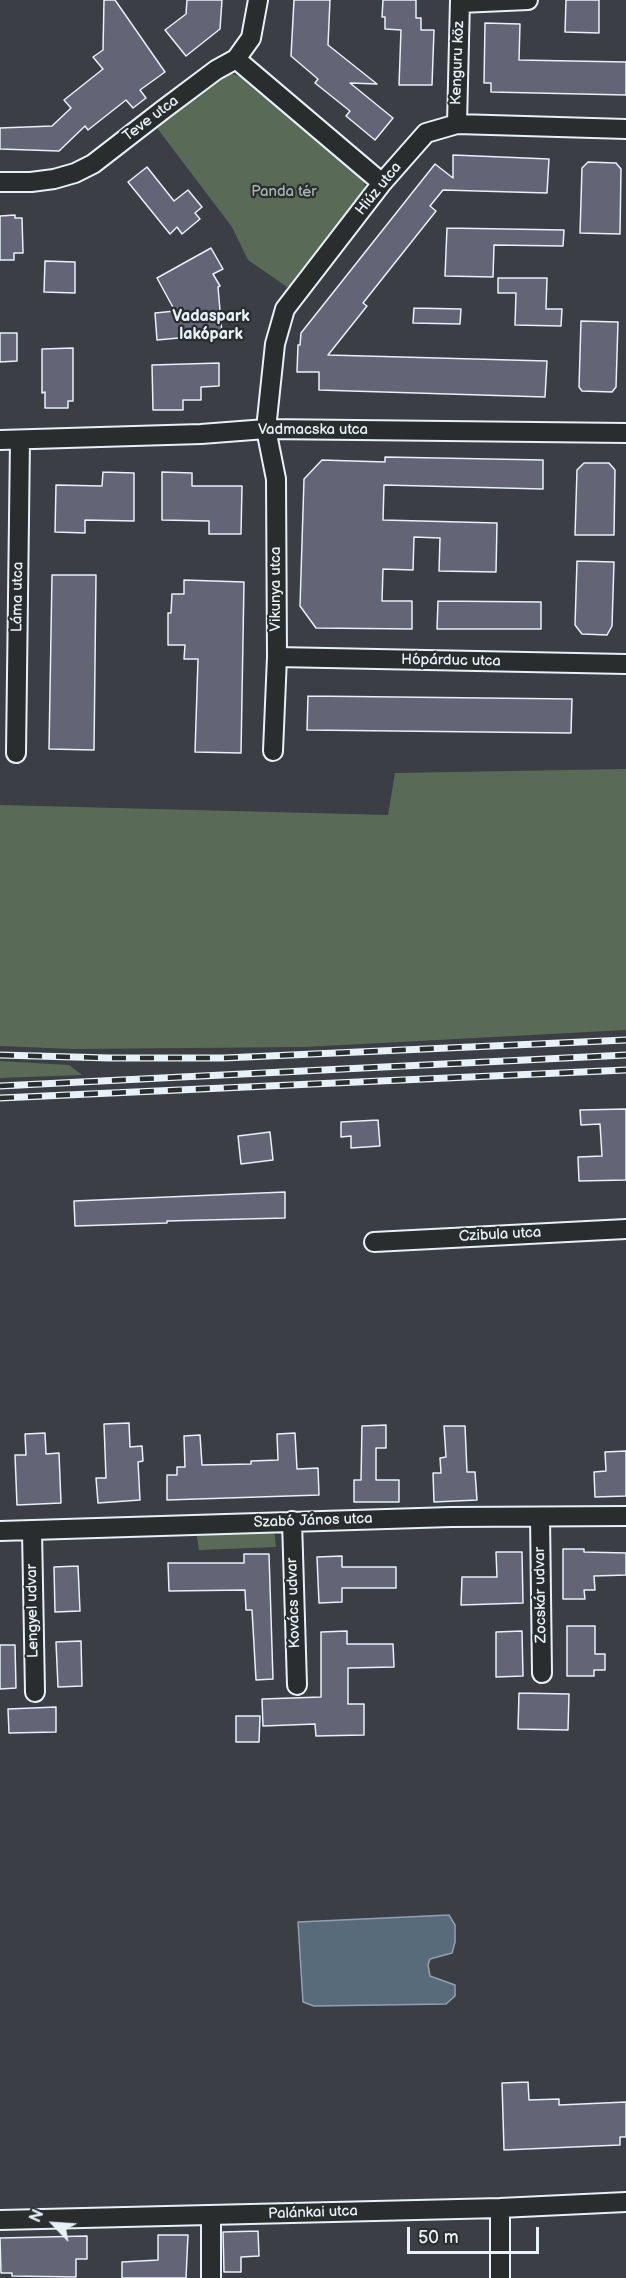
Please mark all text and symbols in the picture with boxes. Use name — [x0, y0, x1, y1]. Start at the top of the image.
street label: Kenguru köz — [448, 21, 468, 105]
street label: Teve utca — [120, 92, 182, 146]
street label: Hiúz utca — [352, 159, 406, 219]
park label: Panda tér — [251, 183, 317, 201]
district label: Vadaspark lakópark — [172, 307, 250, 345]
street label: Vadmacska utca — [258, 421, 368, 439]
street label: Vikunya utca — [267, 547, 285, 631]
street label: Láma utca — [8, 562, 28, 632]
street label: Hópárduc utca — [401, 651, 501, 671]
street label: Czibula utca — [458, 1224, 542, 1246]
street label: Szabó János utca — [253, 1510, 373, 1532]
street label: Zocskár udvar — [531, 1547, 551, 1643]
street label: Kovács udvar — [283, 1557, 305, 1649]
street label: Lengyel udvar — [23, 1564, 43, 1658]
north arrow — [24, 2194, 84, 2254]
street label: Palánkai utca — [268, 2202, 358, 2224]
text: N — [26, 2207, 48, 2226]
scale bar — [410, 2215, 542, 2253]
text: 50 m — [418, 2227, 459, 2248]

